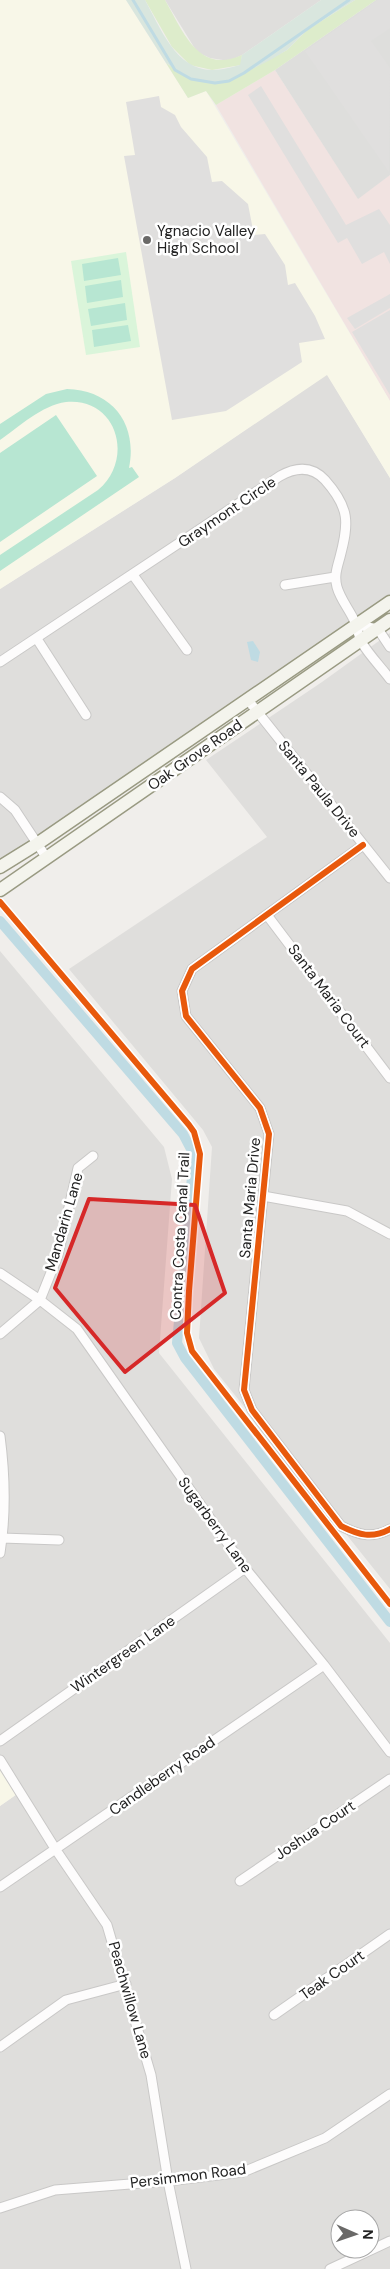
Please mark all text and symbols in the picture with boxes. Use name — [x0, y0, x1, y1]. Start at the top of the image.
place label: Ygnacio Valley High School — [157, 221, 256, 258]
marker: Ygnacio Valley High School — [141, 234, 153, 246]
street label: Graymont Circle — [174, 472, 280, 552]
street label: Oak Grove Road — [144, 715, 246, 795]
street label: Santa Paula Drive — [274, 736, 364, 842]
street label: Santa Maria Court — [283, 940, 375, 1052]
street label: Santa Maria Drive — [235, 1137, 265, 1259]
street label: Contra Costa Canal Trail — [166, 1152, 194, 1320]
street label: Mandarin Lane — [40, 1170, 88, 1274]
street label: Sugarberry Lane — [173, 1473, 257, 1577]
street label: Wintergreen Lane — [67, 1611, 179, 1697]
street label: Candleberry Road — [105, 1732, 219, 1820]
street label: Joshua Court — [271, 1796, 359, 1864]
street label: Peachwillow Lane — [104, 1939, 156, 2061]
street label: Teak Court — [296, 1945, 369, 2005]
street label: Persimmon Road — [129, 2159, 247, 2193]
north arrow — [330, 2209, 380, 2259]
text: N — [359, 2229, 377, 2240]

